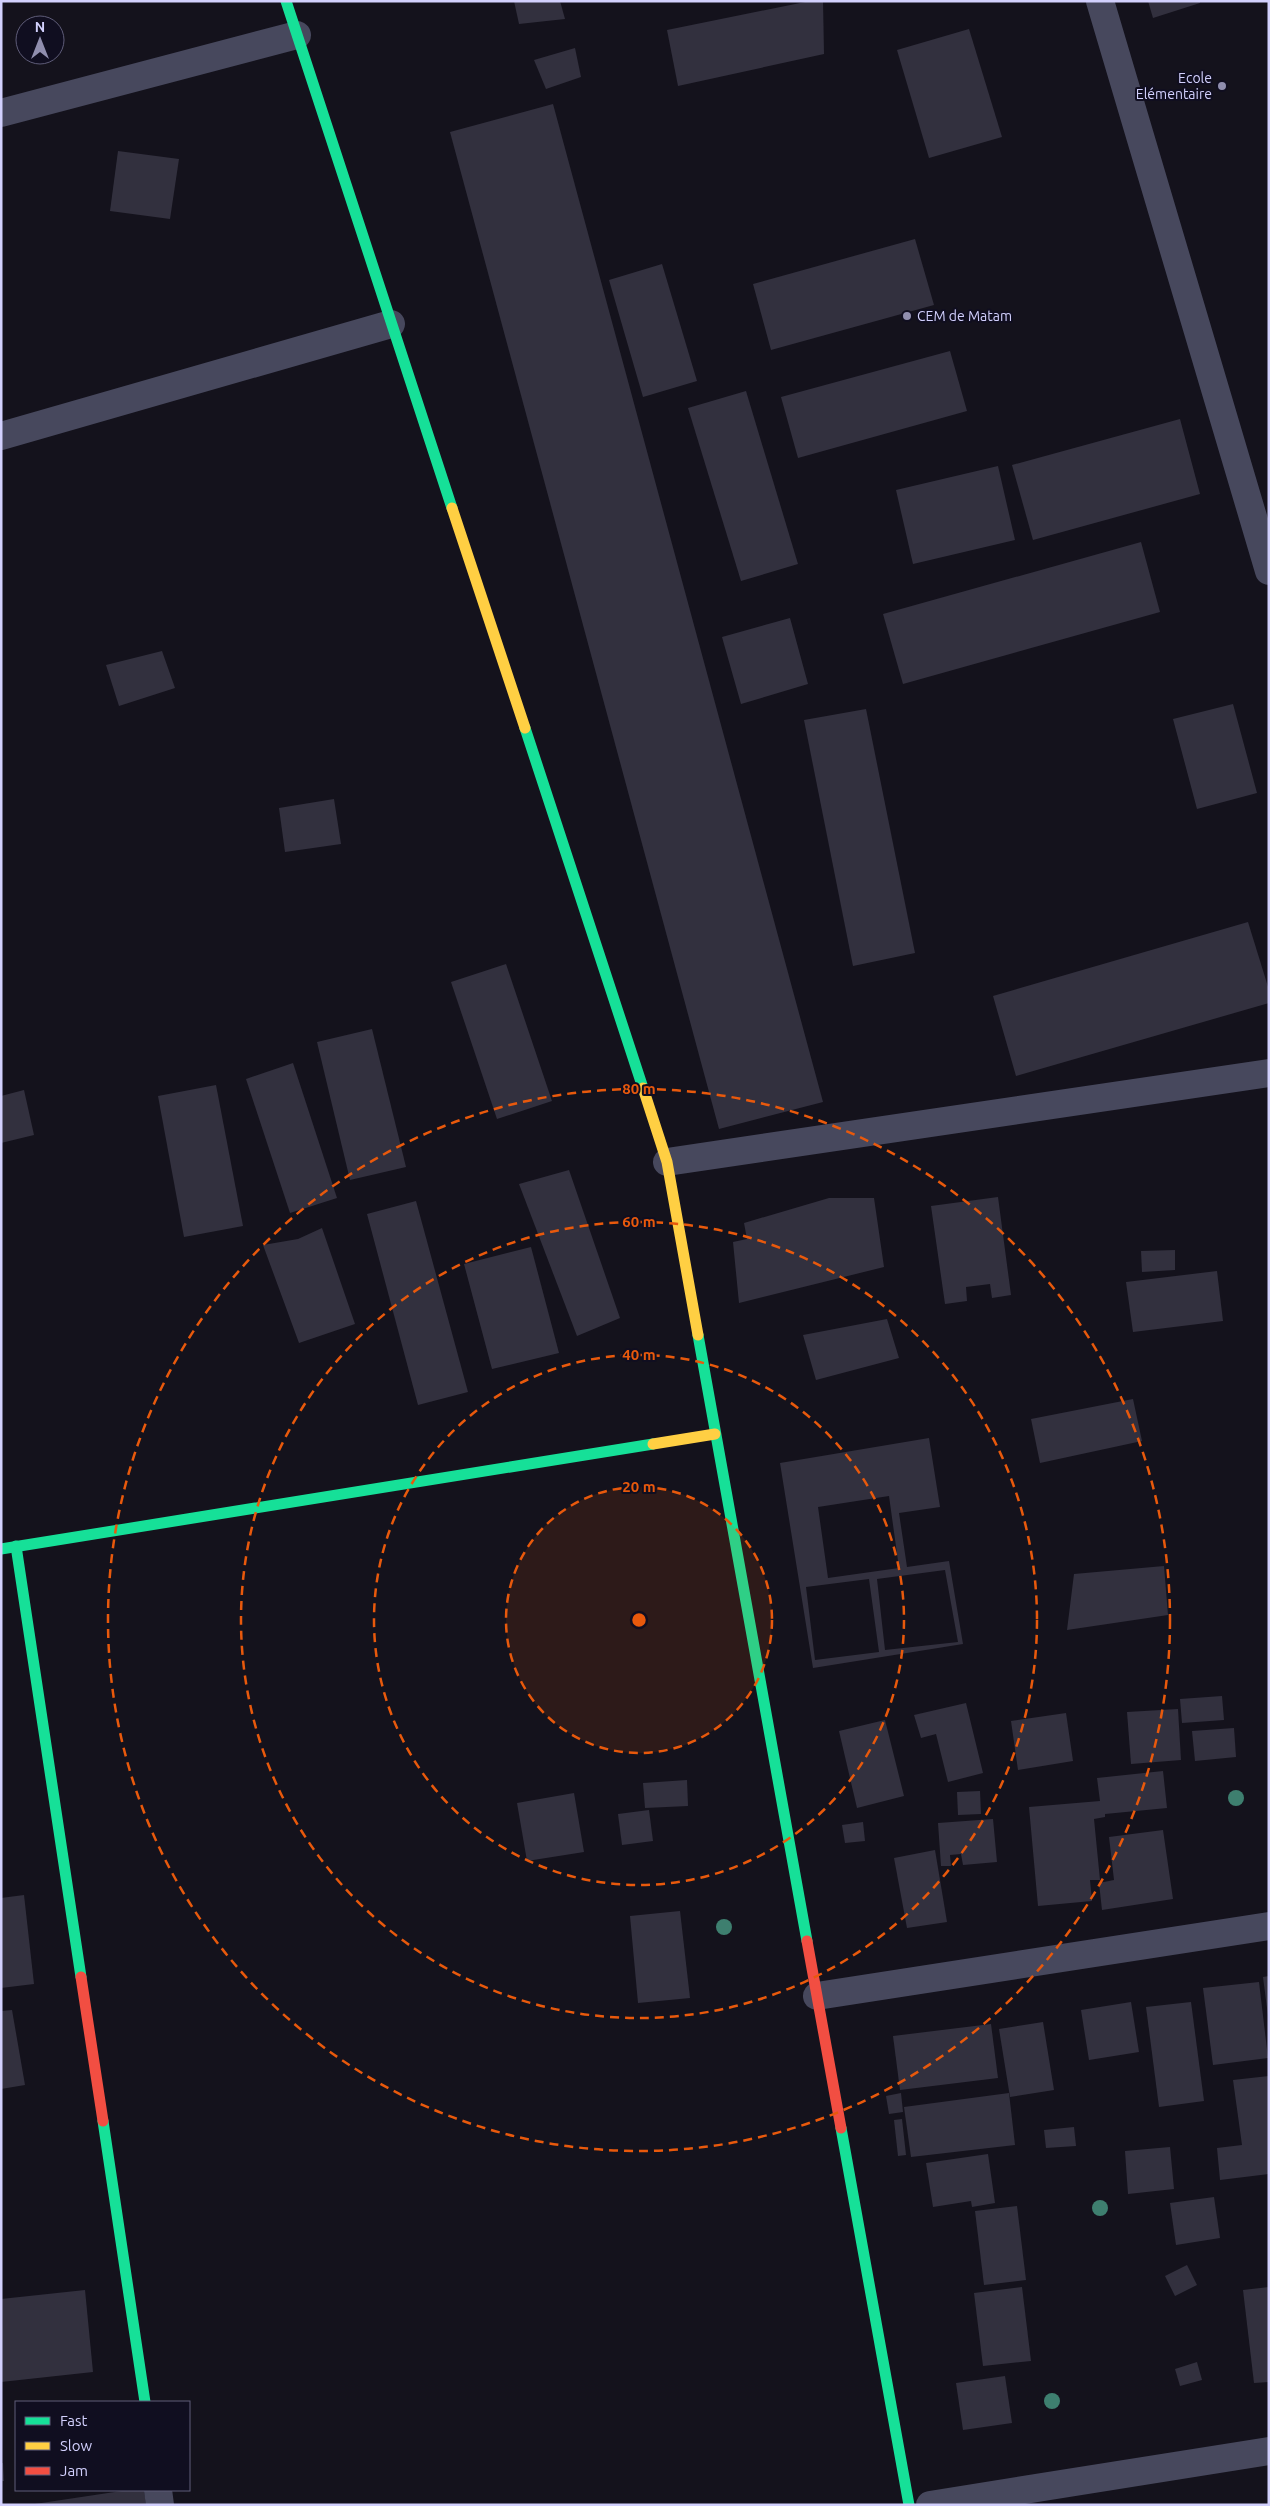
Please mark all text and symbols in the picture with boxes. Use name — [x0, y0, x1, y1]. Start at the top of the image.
north arrow — [15, 15, 65, 65]
text: N — [35, 19, 45, 35]
place label: Ecole Elémentaire — [1136, 70, 1212, 102]
marker: Ecole Elémentaire — [1216, 80, 1228, 92]
place label: CEM de Matam — [917, 308, 1012, 324]
marker: CEM de Matam — [901, 310, 913, 322]
text: 80 m — [622, 1080, 656, 1097]
text: 60 m — [622, 1213, 656, 1230]
text: 40 m — [622, 1346, 656, 1363]
text: 20 m — [622, 1478, 656, 1495]
centre of rings — [630, 1611, 648, 1629]
legend — [15, 2401, 190, 2491]
text: Fast — [60, 2412, 88, 2429]
text: Slow — [60, 2437, 93, 2454]
text: Jam — [60, 2462, 88, 2479]

